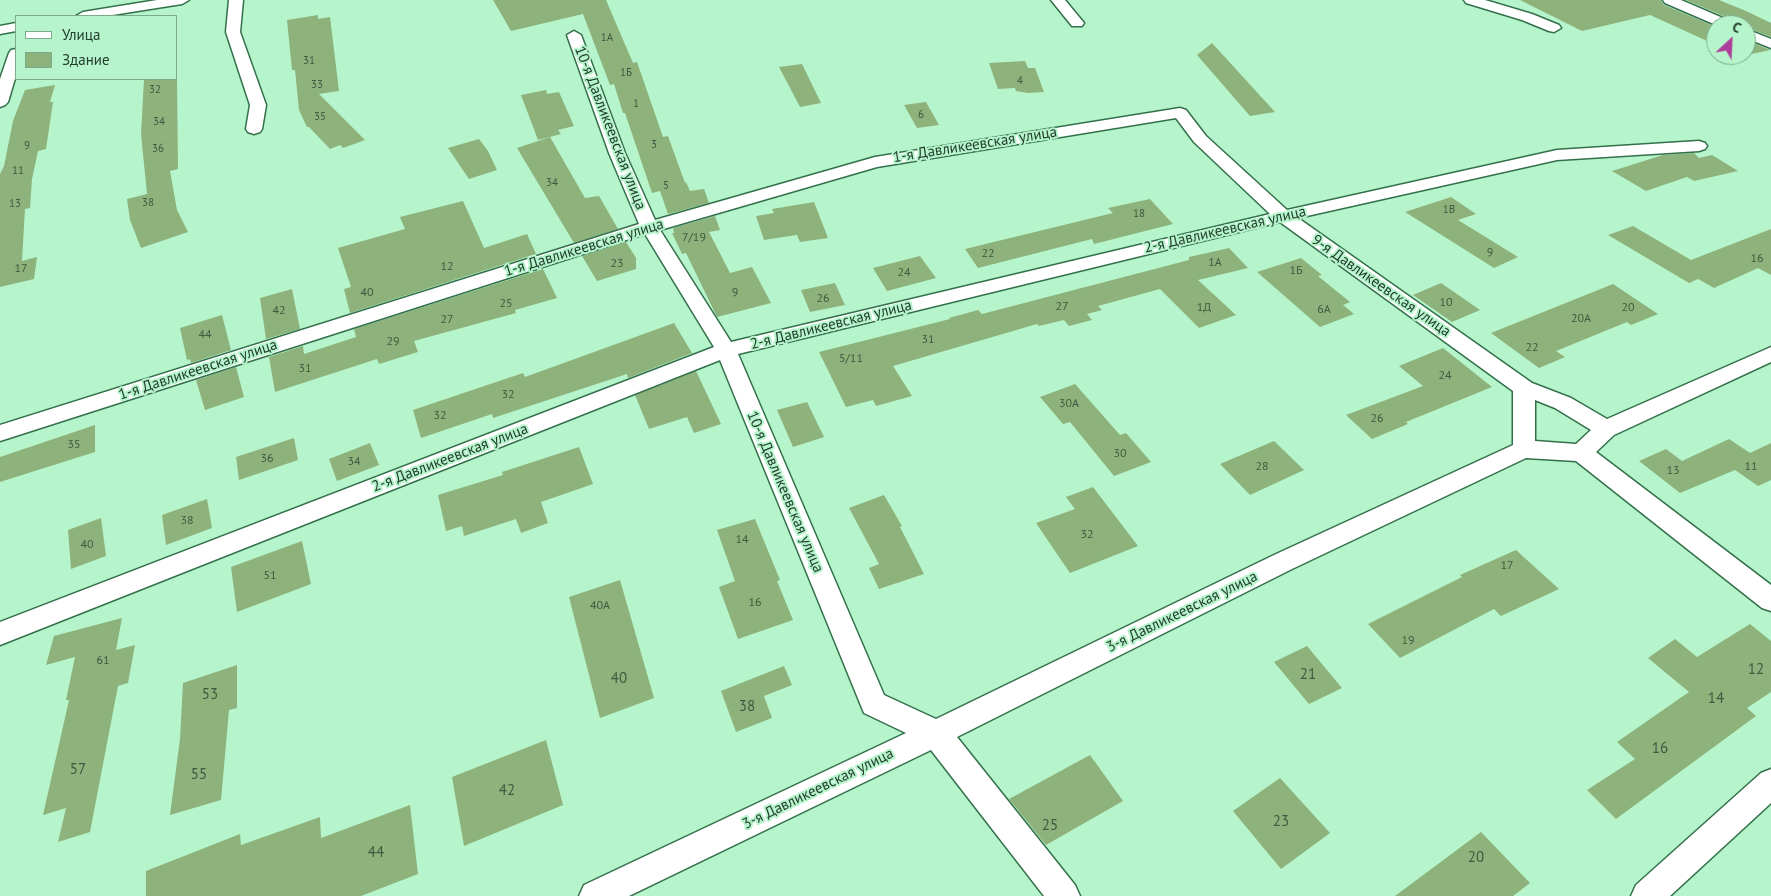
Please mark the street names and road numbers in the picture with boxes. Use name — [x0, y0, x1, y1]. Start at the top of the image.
street label: 10-я Давликеевская улица — [570, 44, 650, 212]
street label: 1-я Давликеевская улица — [892, 123, 1058, 167]
street label: 2-я Давликеевская улица — [1142, 203, 1308, 257]
street label: 1-я Давликеевская улица — [502, 215, 666, 281]
street label: 9-я Давликеевская улица — [1308, 231, 1454, 341]
street label: 2-я Давликеевская улица — [748, 296, 914, 354]
street label: 1-я Давликеевская улица — [116, 336, 280, 404]
street label: 10-я Давликеевская улица — [743, 408, 827, 576]
street label: 2-я Давликеевская улица — [369, 420, 531, 496]
street label: 3-я Давликеевская улица — [1104, 568, 1260, 656]
street label: 3-я Давликеевская улица — [740, 745, 896, 833]

